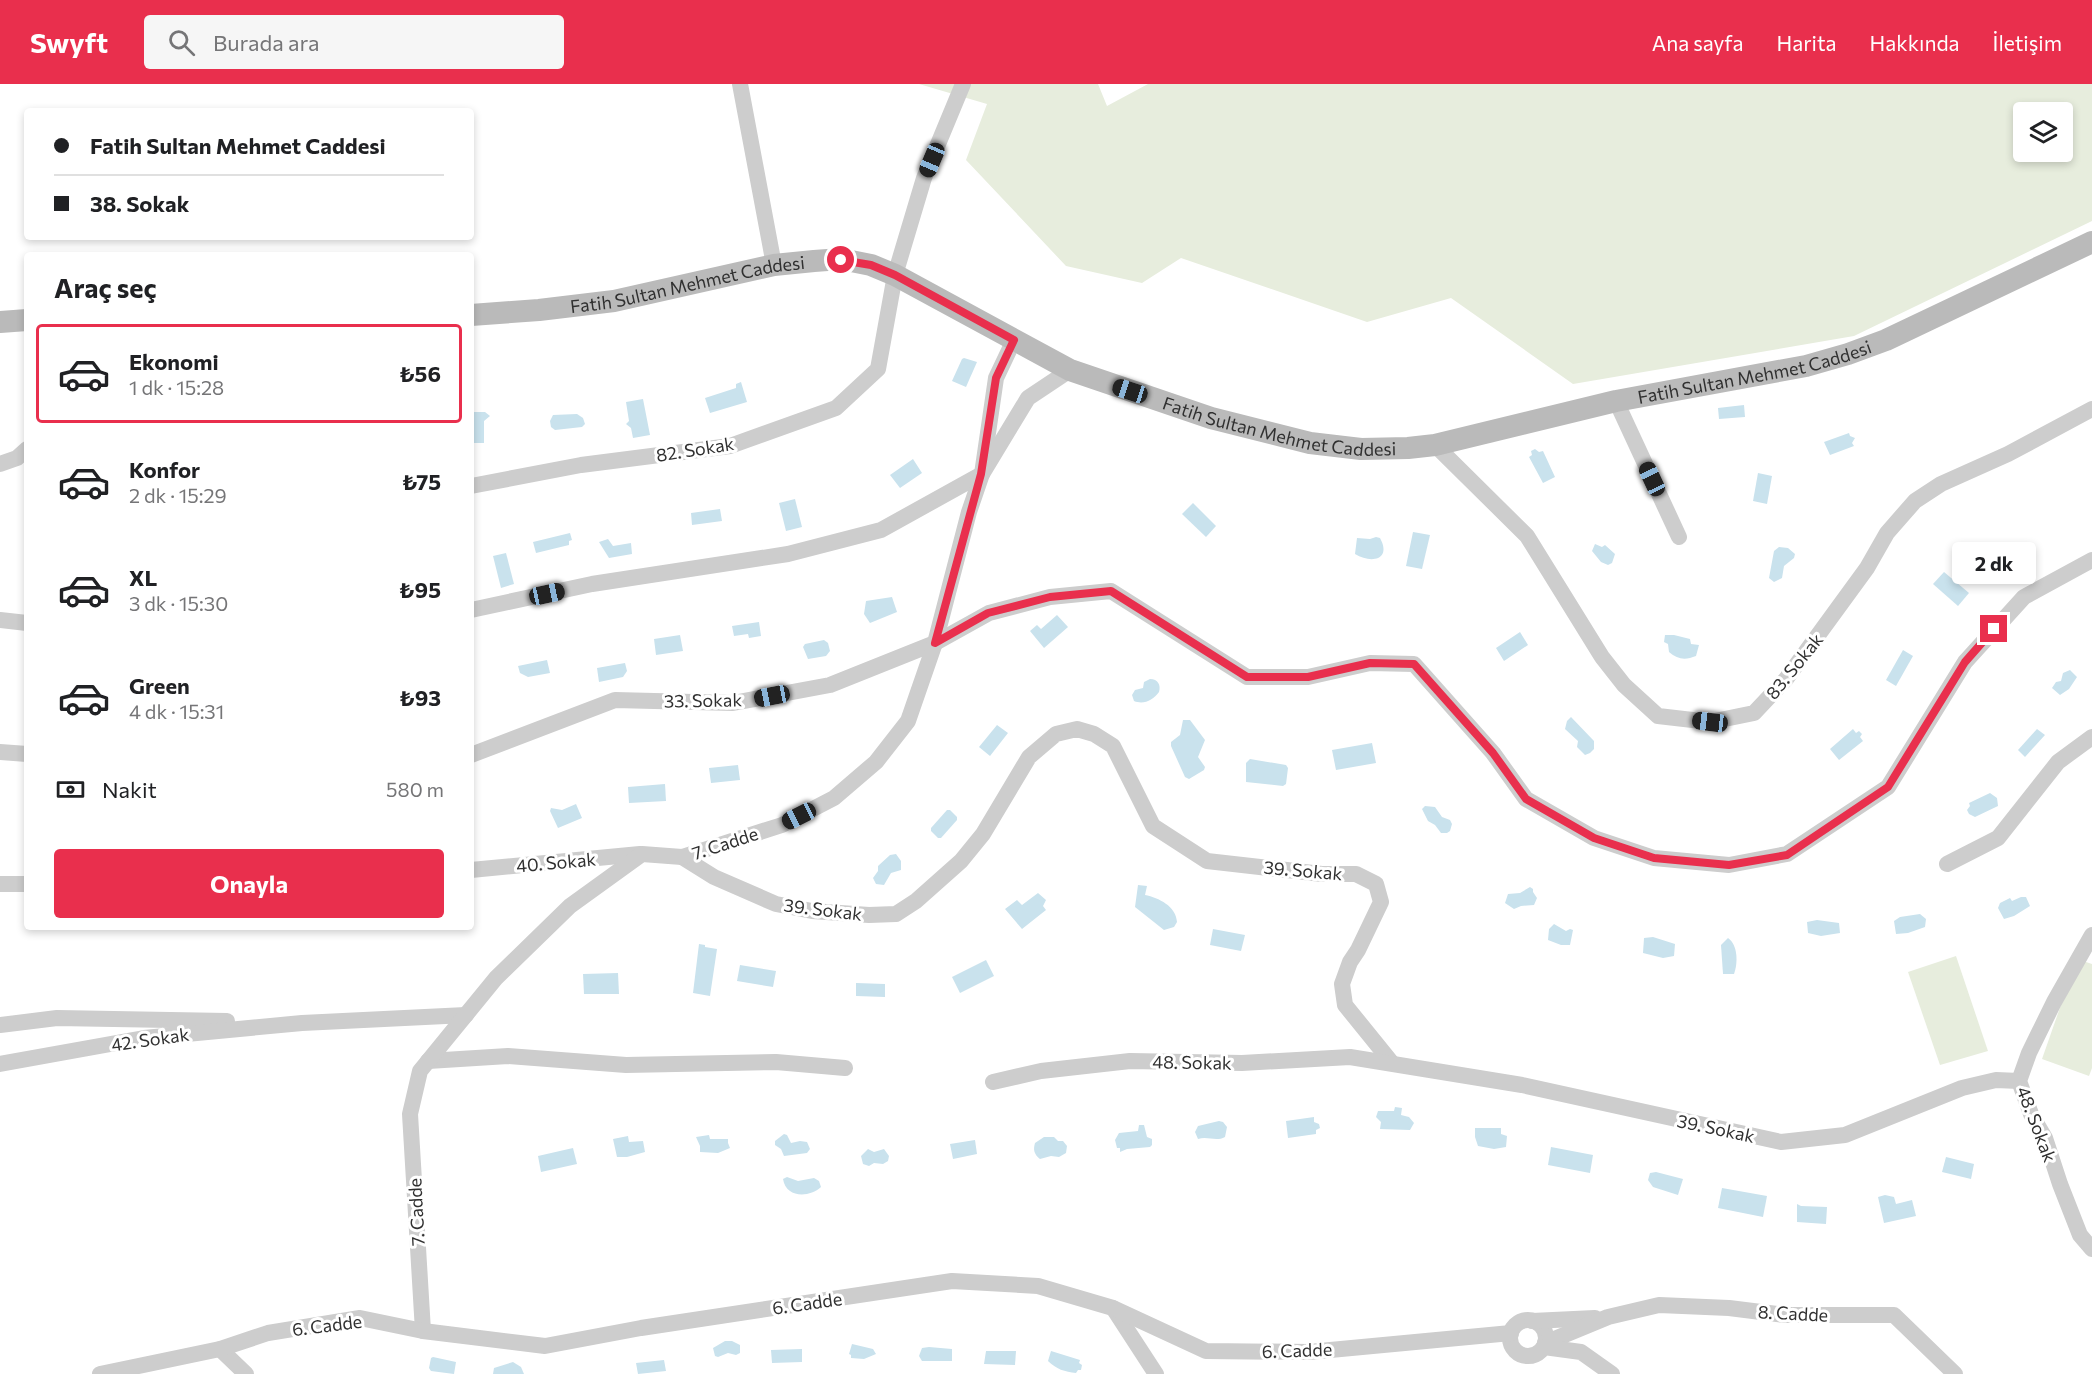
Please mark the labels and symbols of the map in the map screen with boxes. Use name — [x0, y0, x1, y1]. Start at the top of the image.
car — [917, 140, 947, 180]
route start — [827, 246, 854, 273]
street label: Fatih Sultan Mehmet Caddesi — [569, 251, 806, 317]
street label: Fatih Sultan Mehmet Caddesi — [1636, 335, 1874, 408]
car — [1110, 377, 1150, 405]
street label: Fatih Sultan Mehmet Caddesi — [1160, 391, 1397, 460]
street label: 82. Sokak — [654, 432, 736, 466]
car — [1636, 459, 1668, 499]
callout: 2 dk — [1952, 542, 2036, 584]
car — [528, 581, 566, 607]
route end — [1980, 615, 2007, 642]
street label: 83. Sokak — [1761, 628, 1827, 704]
car — [753, 684, 791, 708]
street label: 33. Sokak — [664, 688, 742, 712]
car — [1691, 711, 1729, 733]
car — [779, 800, 819, 832]
street label: 7. Cadde — [689, 822, 761, 864]
street label: 40. Sokak — [515, 848, 597, 876]
street label: 39. Sokak — [1263, 856, 1343, 884]
street label: 39. Sokak — [783, 893, 864, 925]
street label: 42. Sokak — [110, 1023, 191, 1055]
street label: 48. Sokak — [1152, 1050, 1232, 1074]
street label: 48. Sokak — [2013, 1083, 2062, 1165]
street label: 39. Sokak — [1675, 1109, 1757, 1147]
street label: 7. Cadde — [403, 1177, 429, 1247]
street label: 6. Cadde — [771, 1287, 843, 1319]
street label: 8. Cadde — [1757, 1300, 1829, 1326]
street label: 6. Cadde — [291, 1310, 363, 1340]
street label: 6. Cadde — [1261, 1338, 1333, 1362]

